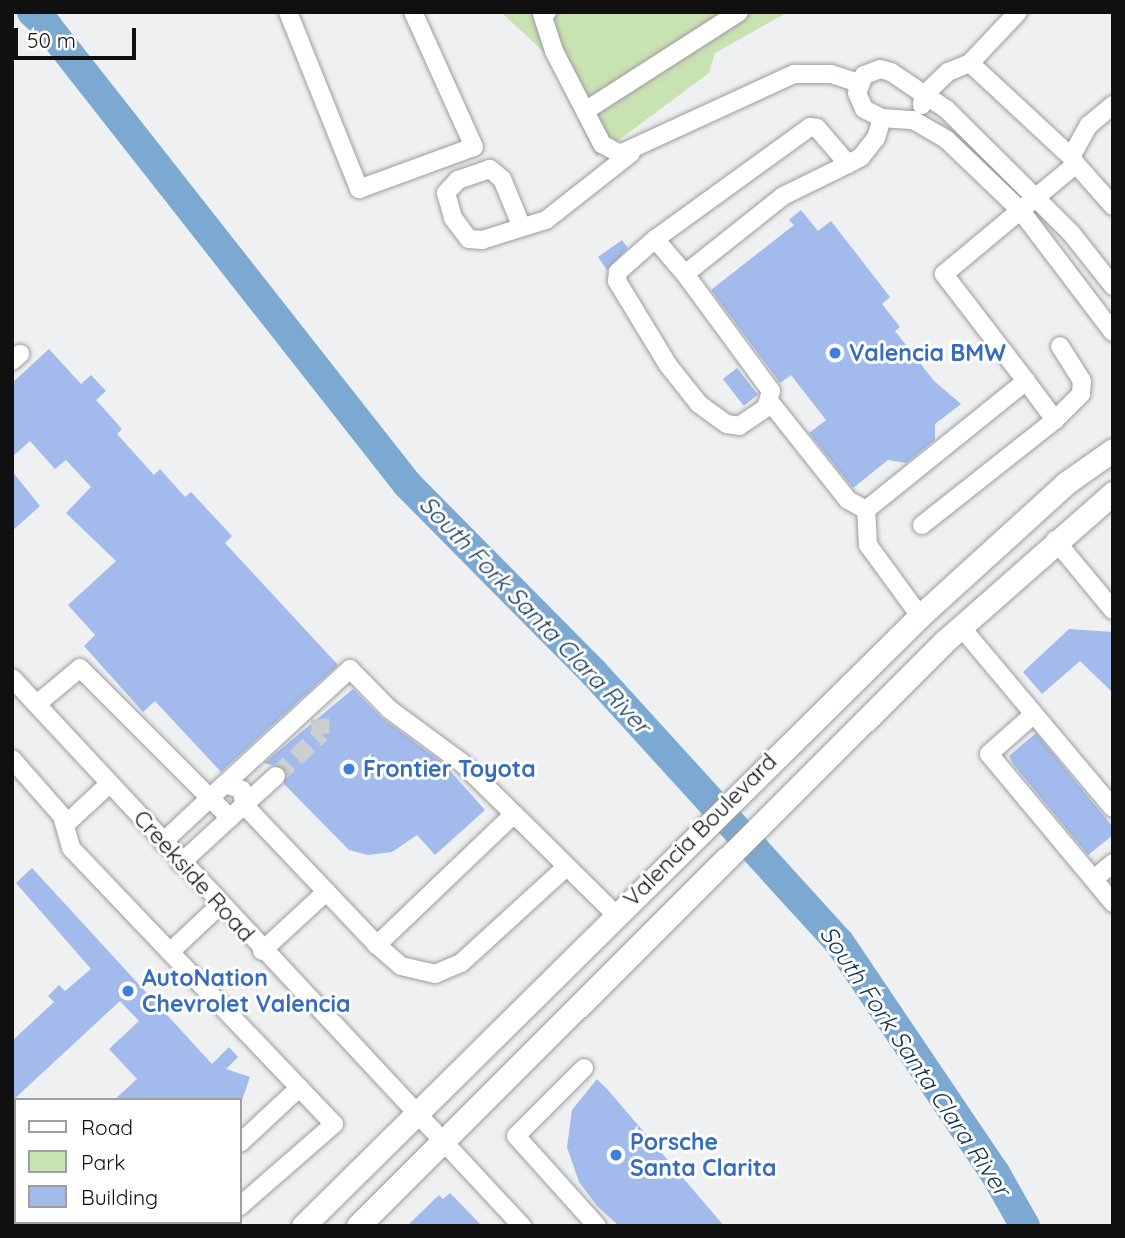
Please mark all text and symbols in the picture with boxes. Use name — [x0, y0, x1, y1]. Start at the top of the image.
scale bar — [18, 14, 140, 58]
text: 50 m — [27, 27, 76, 53]
place label: Valencia BMW — [849, 339, 1006, 367]
marker: Valencia BMW — [827, 345, 843, 361]
water label: South Fork Santa Clara River — [414, 490, 656, 740]
street label: Valencia Boulevard — [618, 748, 782, 912]
place label: Frontier Toyota — [363, 755, 536, 783]
marker: Frontier Toyota — [341, 761, 357, 777]
street label: Creekside Road — [128, 805, 260, 947]
water label: South Fork Santa Clara River — [814, 920, 1016, 1202]
place label: AutoNation Chevrolet Valencia — [142, 964, 350, 1018]
marker: AutoNation Chevrolet Valencia — [120, 983, 136, 999]
legend — [14, 1098, 242, 1224]
text: Road — [81, 1114, 133, 1140]
place label: Porsche Santa Clarita — [630, 1128, 777, 1182]
marker: Porsche Santa Clarita — [608, 1147, 624, 1163]
text: Park — [81, 1149, 125, 1175]
text: Building — [81, 1184, 158, 1210]

